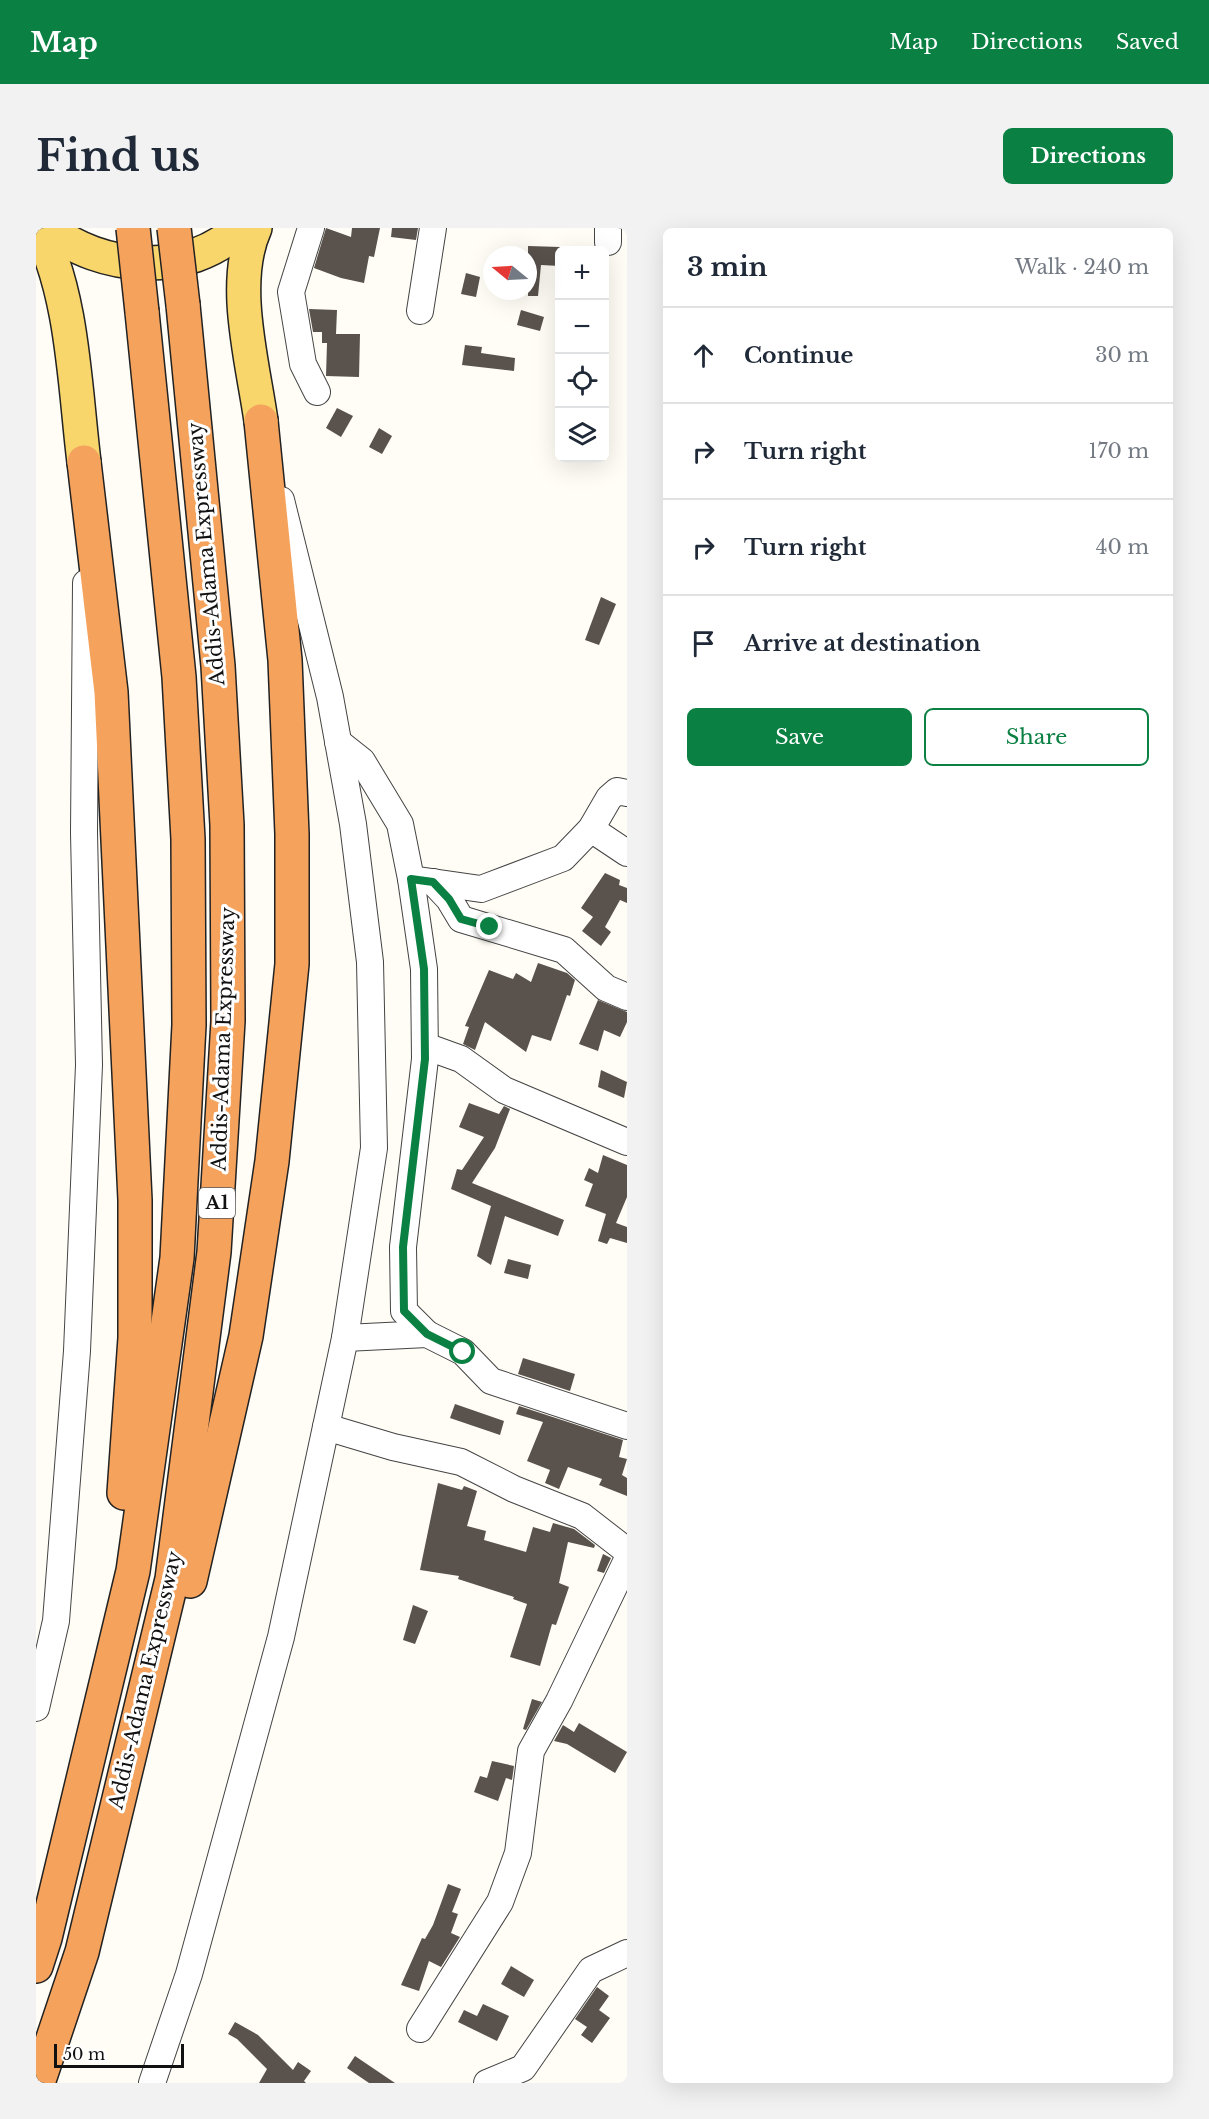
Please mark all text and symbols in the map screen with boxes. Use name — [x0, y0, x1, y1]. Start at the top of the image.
text: Map — [30, 25, 98, 60]
text: Map — [889, 29, 938, 55]
text: Directions — [971, 29, 1083, 55]
text: Saved — [1116, 29, 1179, 55]
button: Directions — [1003, 128, 1173, 184]
text: Find us — [36, 130, 200, 182]
north arrow — [483, 246, 537, 300]
map controls — [555, 246, 609, 462]
button: + — [555, 246, 609, 300]
text: 3 min — [687, 251, 768, 283]
text: Walk · 240 m — [1015, 255, 1149, 279]
button: − — [555, 300, 609, 354]
icon: ahead — [687, 339, 720, 372]
text: Continue — [744, 342, 853, 369]
text: 30 m — [1095, 343, 1149, 367]
button: locate — [555, 354, 609, 408]
button: layers — [555, 408, 609, 462]
street label: Addis-Adama Expressway — [183, 421, 230, 688]
icon: right — [687, 435, 720, 468]
text: Turn right — [744, 438, 866, 465]
text: 170 m — [1089, 439, 1149, 463]
icon: right — [687, 531, 720, 564]
text: Turn right — [744, 534, 866, 561]
text: 40 m — [1096, 535, 1149, 559]
icon: arrive — [687, 627, 720, 660]
text: Arrive at destination — [744, 630, 981, 657]
button: Save — [687, 708, 912, 766]
button: Share — [924, 708, 1149, 766]
street label: Addis-Adama Expressway — [206, 906, 240, 1172]
route end — [476, 913, 502, 939]
road number: A1 — [199, 1188, 235, 1218]
route start — [449, 1338, 475, 1364]
street label: Addis-Adama Expressway — [103, 1548, 186, 1812]
scale bar — [54, 2041, 184, 2068]
text: 50 m — [63, 2044, 105, 2064]

